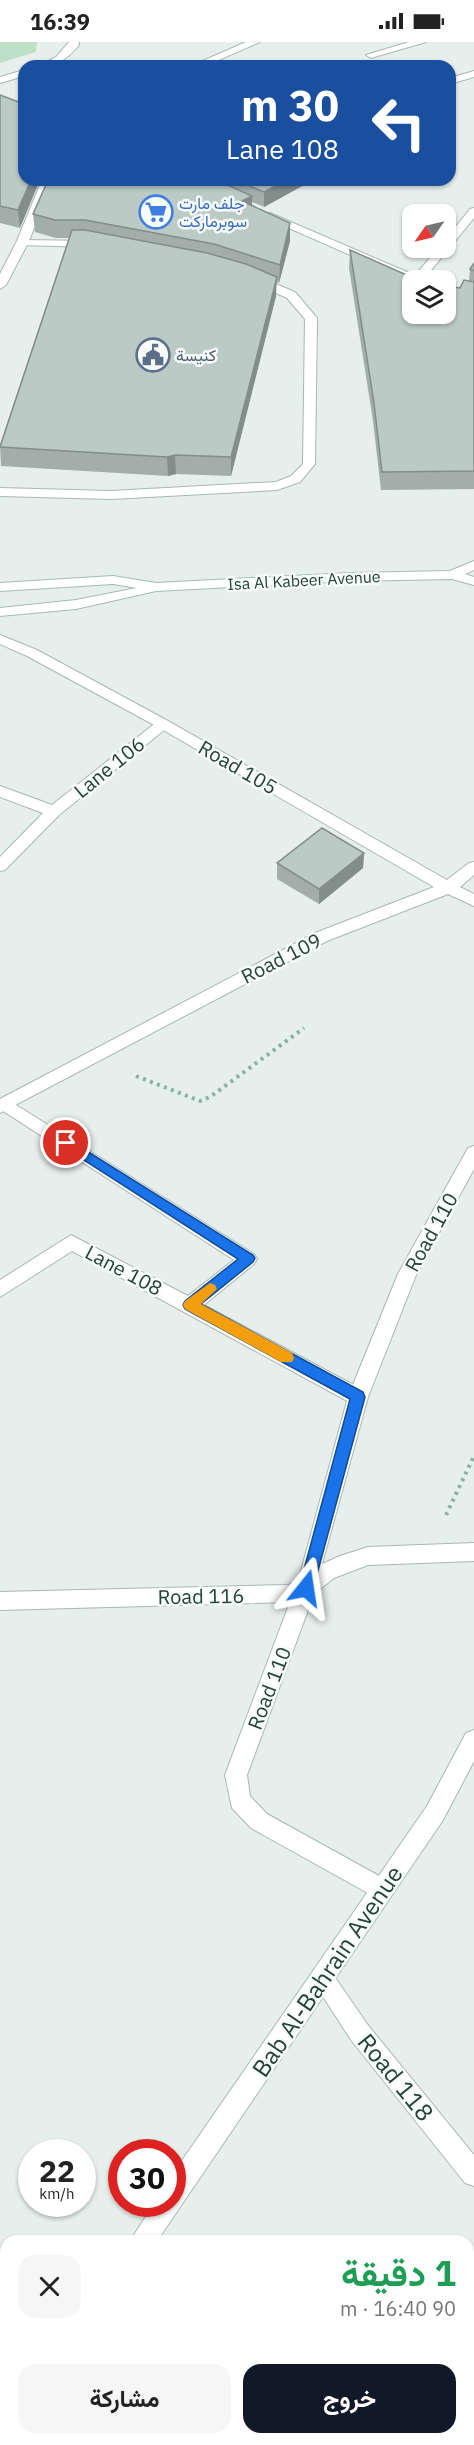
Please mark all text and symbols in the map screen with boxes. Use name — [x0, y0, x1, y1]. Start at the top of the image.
text: 16:39 — [30, 7, 90, 36]
text: 30 m — [241, 78, 339, 133]
icon: left — [360, 84, 438, 162]
text: Lane 108 — [226, 131, 339, 166]
place label: جلف مارت سوبرماركت — [179, 193, 247, 232]
supermarket icon: جلف مارت سوبرماركت — [138, 194, 174, 230]
north arrow — [402, 204, 456, 258]
map controls — [402, 204, 456, 324]
button: layers — [402, 270, 456, 324]
public building icon: كنيسة — [135, 337, 171, 373]
place label: كنيسة — [176, 345, 216, 365]
street label: Isa Al Kabeer Avenue — [227, 566, 381, 594]
street label: Lane 106 — [68, 730, 150, 804]
street label: Road 105 — [194, 734, 282, 800]
street label: Road 109 — [236, 926, 326, 990]
pin — [40, 1117, 91, 1168]
icon: arrive — [49, 1126, 82, 1159]
street label: Road 110 — [398, 1188, 464, 1276]
street label: Lane 108 — [81, 1238, 167, 1302]
position arrow — [274, 1556, 338, 1620]
street label: Road 116 — [157, 1582, 245, 1610]
street label: Road 110 — [241, 1643, 297, 1733]
street label: Bab Al-Bahrain Avenue — [244, 1859, 410, 2083]
street label: Road 118 — [351, 2027, 441, 2127]
speed limit sign: 30 — [108, 2139, 186, 2217]
text: 22 — [39, 2151, 75, 2190]
text: km/h — [39, 2184, 75, 2203]
text: 1 دقيقة — [341, 2249, 456, 2296]
button: close — [18, 2255, 81, 2318]
text: 90 m · 16:40 — [340, 2295, 456, 2322]
button: مشاركة — [18, 2364, 231, 2433]
button: خروج — [243, 2364, 456, 2433]

